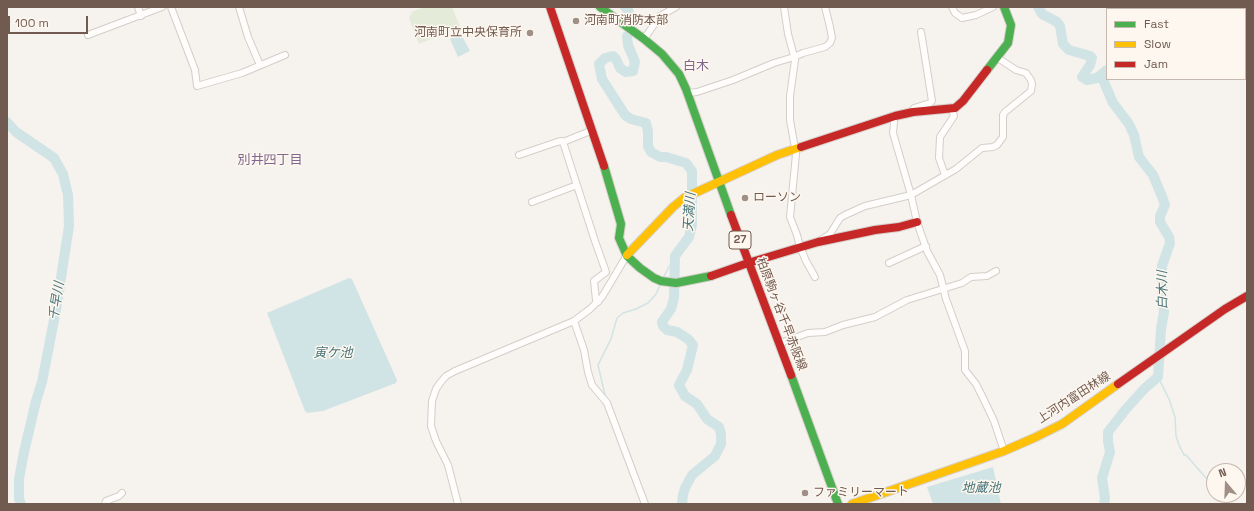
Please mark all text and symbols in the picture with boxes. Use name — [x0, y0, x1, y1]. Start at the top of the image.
scale bar — [10, 8, 90, 34]
legend — [1106, 8, 1246, 80]
place label: 河南町消防本部 — [584, 14, 668, 28]
text: 100 m — [15, 15, 49, 31]
marker: 河南町消防本部 — [571, 16, 581, 26]
text: Fast — [1144, 16, 1169, 32]
place label: 河南町立中央保育所 — [414, 26, 522, 40]
marker: 河南町立中央保育所 — [525, 28, 535, 38]
text: Slow — [1144, 36, 1171, 52]
text: Jam — [1144, 56, 1168, 72]
district label: 白木 — [683, 58, 709, 74]
district label: 別井四丁目 — [238, 152, 302, 168]
place label: ローソン — [753, 191, 801, 205]
water label: 天満川 — [681, 192, 699, 232]
marker: ローソン — [740, 193, 750, 203]
road number: 27 — [729, 231, 751, 249]
street label: 柏原駒ヶ谷千早赤阪線 — [753, 255, 809, 373]
water label: 白木川 — [1155, 270, 1171, 310]
water label: 千早川 — [46, 281, 68, 321]
water label: 寅ケ池 — [314, 345, 352, 361]
street label: 上河内富田林線 — [1035, 369, 1113, 427]
north arrow — [1206, 463, 1246, 503]
text: N — [1217, 465, 1228, 480]
water label: 地蔵池 — [962, 480, 1000, 496]
place label: ファミリーマート — [813, 486, 909, 500]
marker: ファミリーマート — [800, 488, 810, 498]

